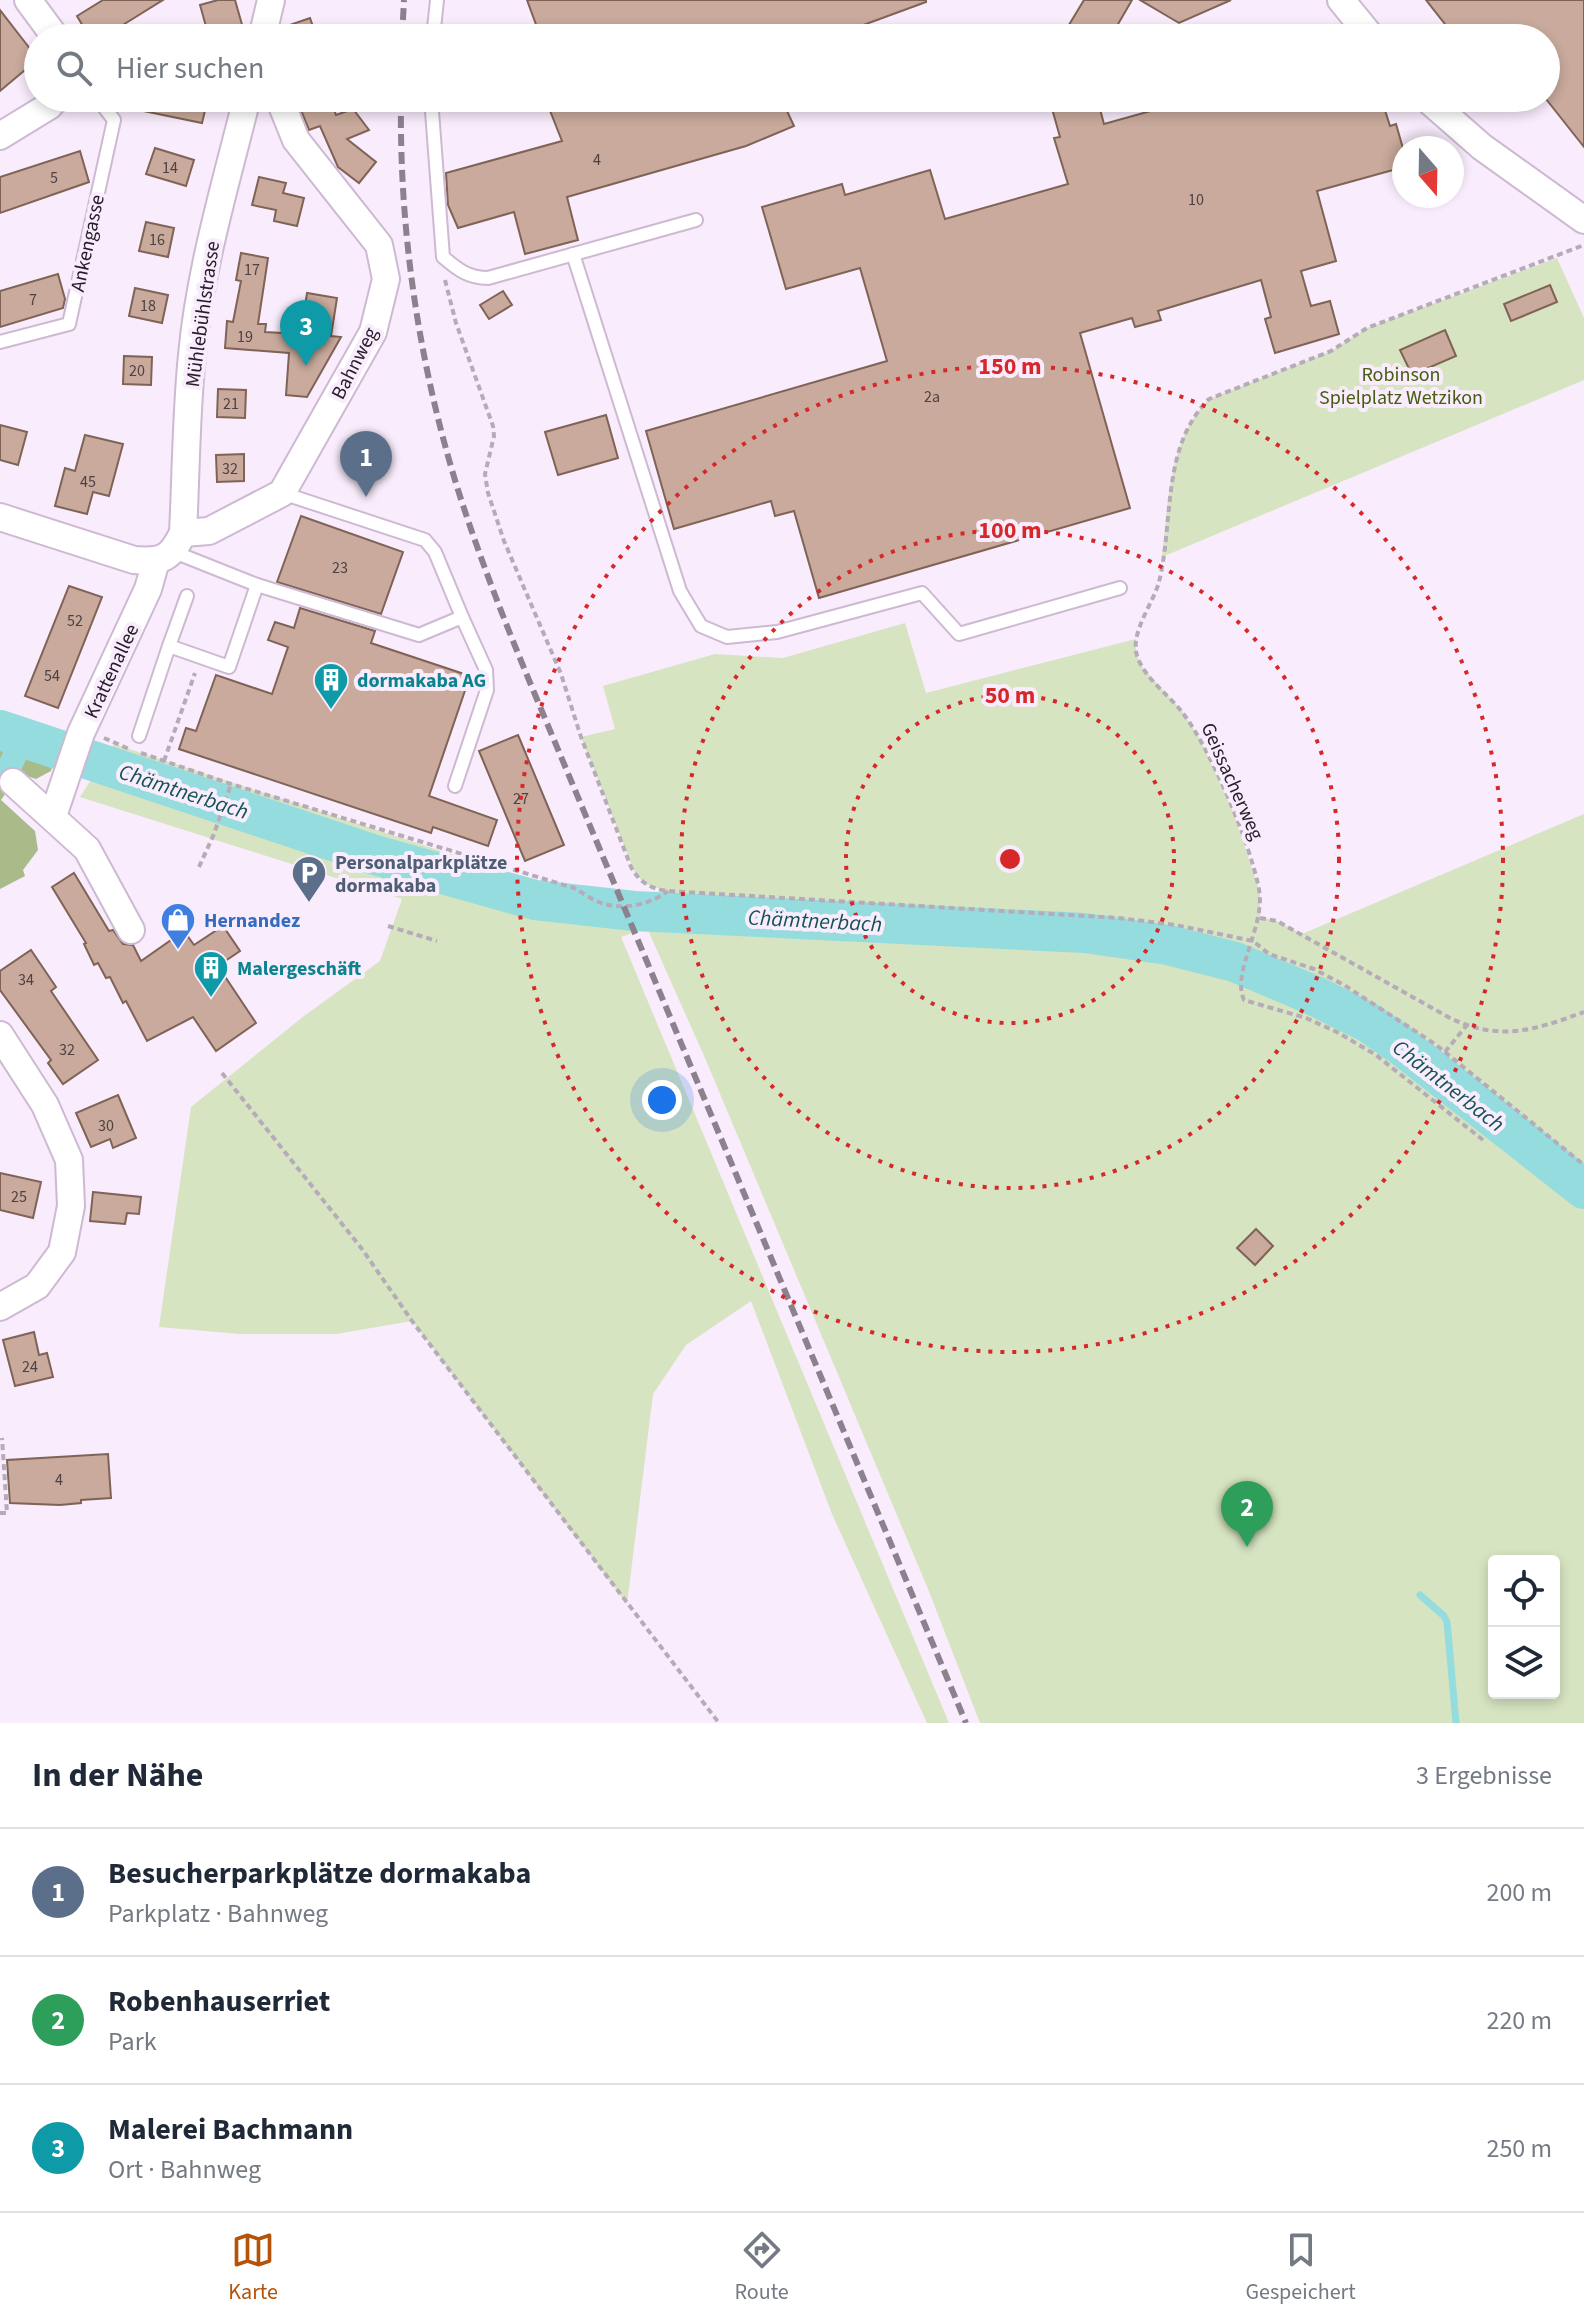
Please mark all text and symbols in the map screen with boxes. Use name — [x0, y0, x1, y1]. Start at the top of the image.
search box — [24, 24, 1560, 112]
icon: search — [52, 46, 96, 90]
text: Hier suchen — [116, 47, 264, 90]
north arrow — [1392, 136, 1464, 208]
house number: 4 — [593, 149, 601, 171]
house number: 14 — [162, 157, 178, 179]
house number: 5 — [50, 167, 58, 189]
house number: 10 — [1188, 189, 1204, 211]
street label: Ankengasse — [64, 192, 112, 294]
house number: 16 — [149, 229, 165, 251]
street label: Mühlebühlstrasse — [179, 239, 227, 389]
house number: 17 — [244, 259, 260, 281]
house number: 7 — [29, 289, 37, 311]
house number: 18 — [140, 295, 156, 317]
pin: 3 — [280, 300, 332, 366]
street label: Bahnweg — [325, 322, 385, 404]
house number: 19 — [237, 326, 253, 348]
text: 150 m — [978, 349, 1042, 384]
house number: 20 — [129, 360, 145, 382]
park label: Robinson Spielplatz Wetzikon — [1319, 361, 1483, 412]
house number: 2a — [924, 386, 940, 408]
house number: 21 — [223, 393, 239, 415]
pin: 1 — [340, 431, 392, 497]
house number: 32 — [222, 458, 238, 480]
house number: 45 — [80, 471, 96, 493]
text: 100 m — [978, 513, 1042, 548]
house number: 23 — [332, 557, 348, 579]
house number: 52 — [67, 610, 83, 632]
street label: Krattenallee — [78, 619, 146, 723]
building icon: dormakaba AG — [312, 661, 350, 711]
house number: 54 — [44, 665, 60, 687]
place label: dormakaba AG — [357, 667, 486, 695]
text: 50 m — [985, 678, 1035, 713]
street label: Geissacherweg — [1194, 718, 1270, 844]
water label: Chämtnerbach — [115, 756, 253, 828]
house number: 27 — [513, 788, 529, 810]
centre of rings — [996, 845, 1024, 873]
place label: Personalparkplätze dormakaba — [335, 849, 507, 900]
parking icon: Personalparkplätze dormakaba — [290, 854, 328, 904]
shop icon: Hernandez — [159, 901, 197, 951]
water label: Chämtnerbach — [747, 902, 883, 940]
place label: Hernandez — [204, 907, 300, 935]
building icon: Malergeschäft — [192, 949, 230, 999]
place label: Malergeschäft — [237, 955, 361, 983]
house number: 34 — [18, 969, 34, 991]
water label: Chämtnerbach — [1386, 1032, 1511, 1140]
house number: 32 — [59, 1039, 75, 1061]
your location — [642, 1080, 682, 1120]
house number: 30 — [98, 1115, 114, 1137]
house number: 25 — [11, 1186, 27, 1208]
house number: 24 — [22, 1356, 38, 1378]
house number: 4 — [55, 1469, 63, 1491]
pin: 2 — [1221, 1481, 1273, 1547]
map controls — [1488, 1555, 1560, 1699]
button: locate — [1488, 1555, 1560, 1627]
button: layers — [1488, 1627, 1560, 1699]
text: In der Nähe — [32, 1751, 203, 1800]
text: 3 Ergebnisse — [1416, 1757, 1552, 1794]
text: Besucherparkplätze dormakaba — [108, 1852, 531, 1895]
text: 1 — [51, 1874, 65, 1911]
text: 200 m — [1486, 1874, 1552, 1911]
text: Parkplatz · Bahnweg — [108, 1895, 328, 1932]
text: Robenhauserriet — [108, 1980, 330, 2023]
text: 2 — [51, 2002, 65, 2039]
text: 220 m — [1486, 2002, 1552, 2039]
text: Park — [108, 2023, 157, 2060]
text: Malerei Bachmann — [108, 2108, 353, 2151]
text: 3 — [51, 2130, 65, 2167]
text: 250 m — [1486, 2130, 1552, 2167]
text: Ort · Bahnweg — [108, 2151, 261, 2188]
tab: Karte — [228, 2228, 278, 2308]
tab: Route — [735, 2228, 789, 2308]
tab: Gespeichert — [1245, 2228, 1356, 2308]

